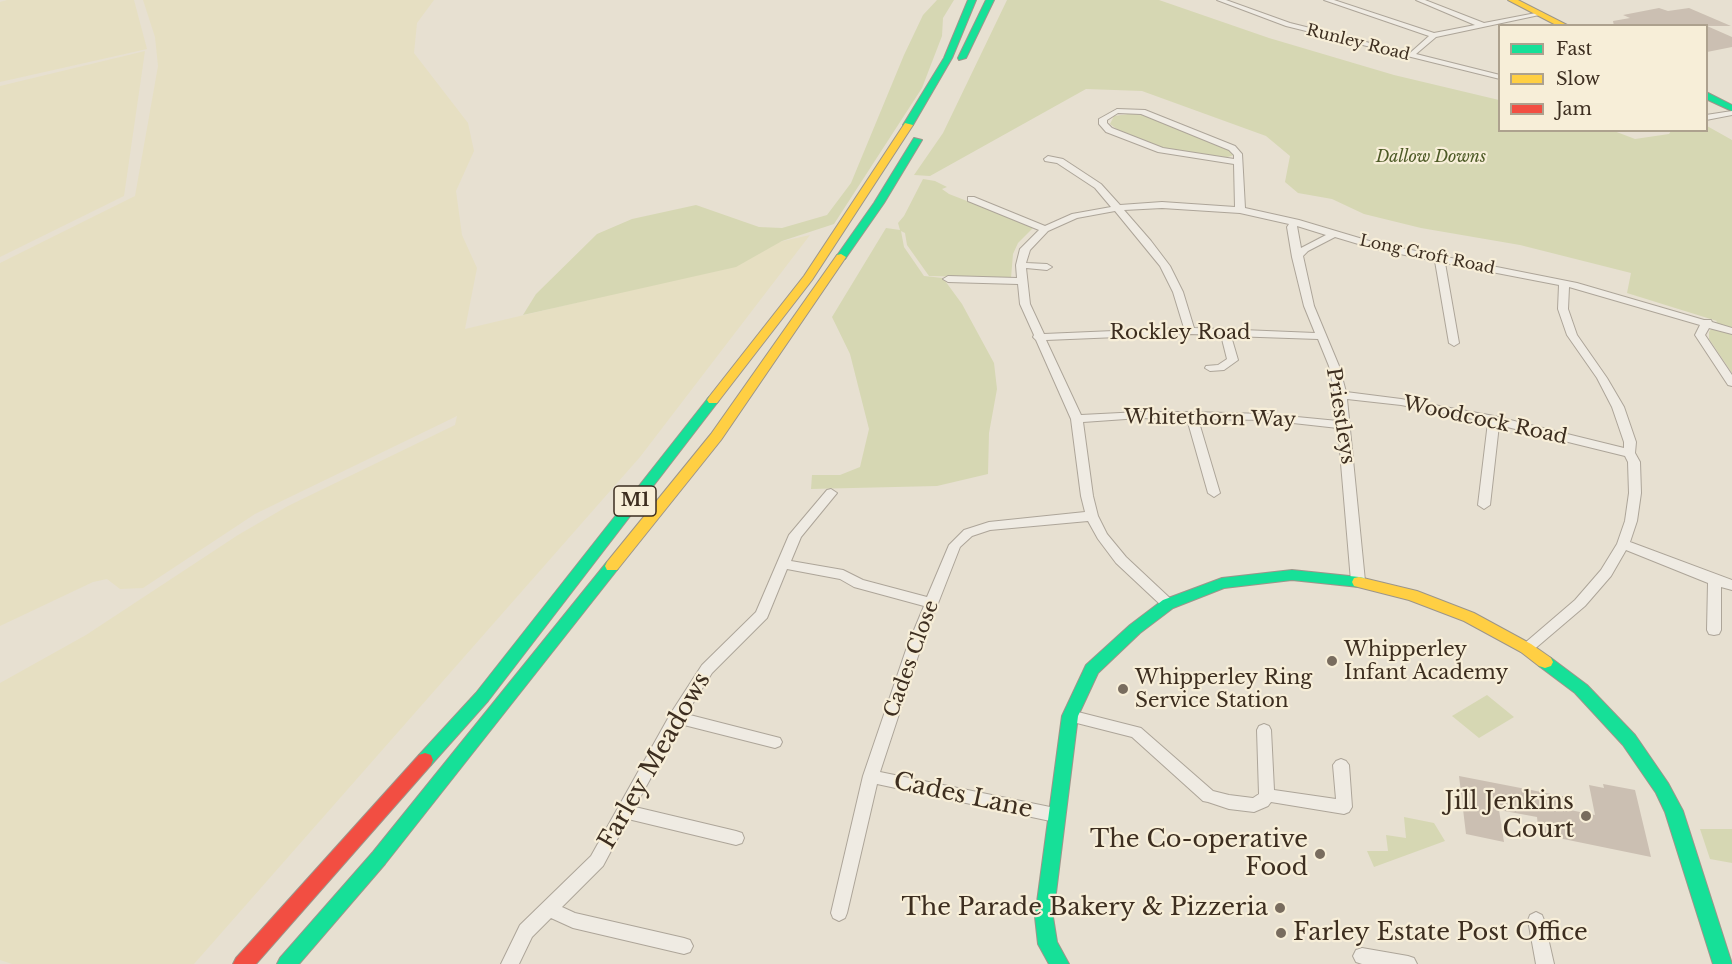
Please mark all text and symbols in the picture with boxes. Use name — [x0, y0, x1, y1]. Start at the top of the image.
street label: Runley Road — [1304, 21, 1412, 65]
legend — [1498, 24, 1708, 132]
text: Fast — [1556, 38, 1592, 60]
text: Slow — [1556, 68, 1600, 90]
text: Jam — [1556, 98, 1592, 120]
park label: Dallow Downs — [1376, 147, 1486, 167]
street label: Long Croft Road — [1358, 231, 1496, 279]
street label: Rockley Road — [1109, 321, 1251, 345]
street label: Priestleys — [1321, 366, 1359, 466]
street label: Woodcock Road — [1401, 392, 1569, 450]
street label: Whitethorn Way — [1124, 405, 1296, 433]
road number: M1 — [614, 486, 656, 516]
street label: Cades Close — [880, 597, 944, 721]
place label: Whipperley Infant Academy — [1344, 638, 1508, 685]
marker: Whipperley Infant Academy — [1325, 654, 1339, 668]
place label: Whipperley Ring Service Station — [1135, 666, 1312, 713]
street label: Farley Meadows — [593, 668, 717, 854]
marker: Whipperley Ring Service Station — [1116, 682, 1130, 696]
street label: Cades Lane — [891, 767, 1035, 825]
place label: Jill Jenkins Court — [1445, 788, 1574, 844]
marker: Jill Jenkins Court — [1579, 809, 1593, 823]
place label: The Co-operative Food — [1090, 826, 1308, 882]
marker: The Co-operative Food — [1313, 847, 1327, 861]
place label: The Parade Bakery & Pizzeria — [901, 894, 1268, 922]
marker: The Parade Bakery & Pizzeria — [1273, 901, 1287, 915]
place label: Farley Estate Post Office — [1293, 919, 1588, 947]
marker: Farley Estate Post Office — [1274, 926, 1288, 940]

